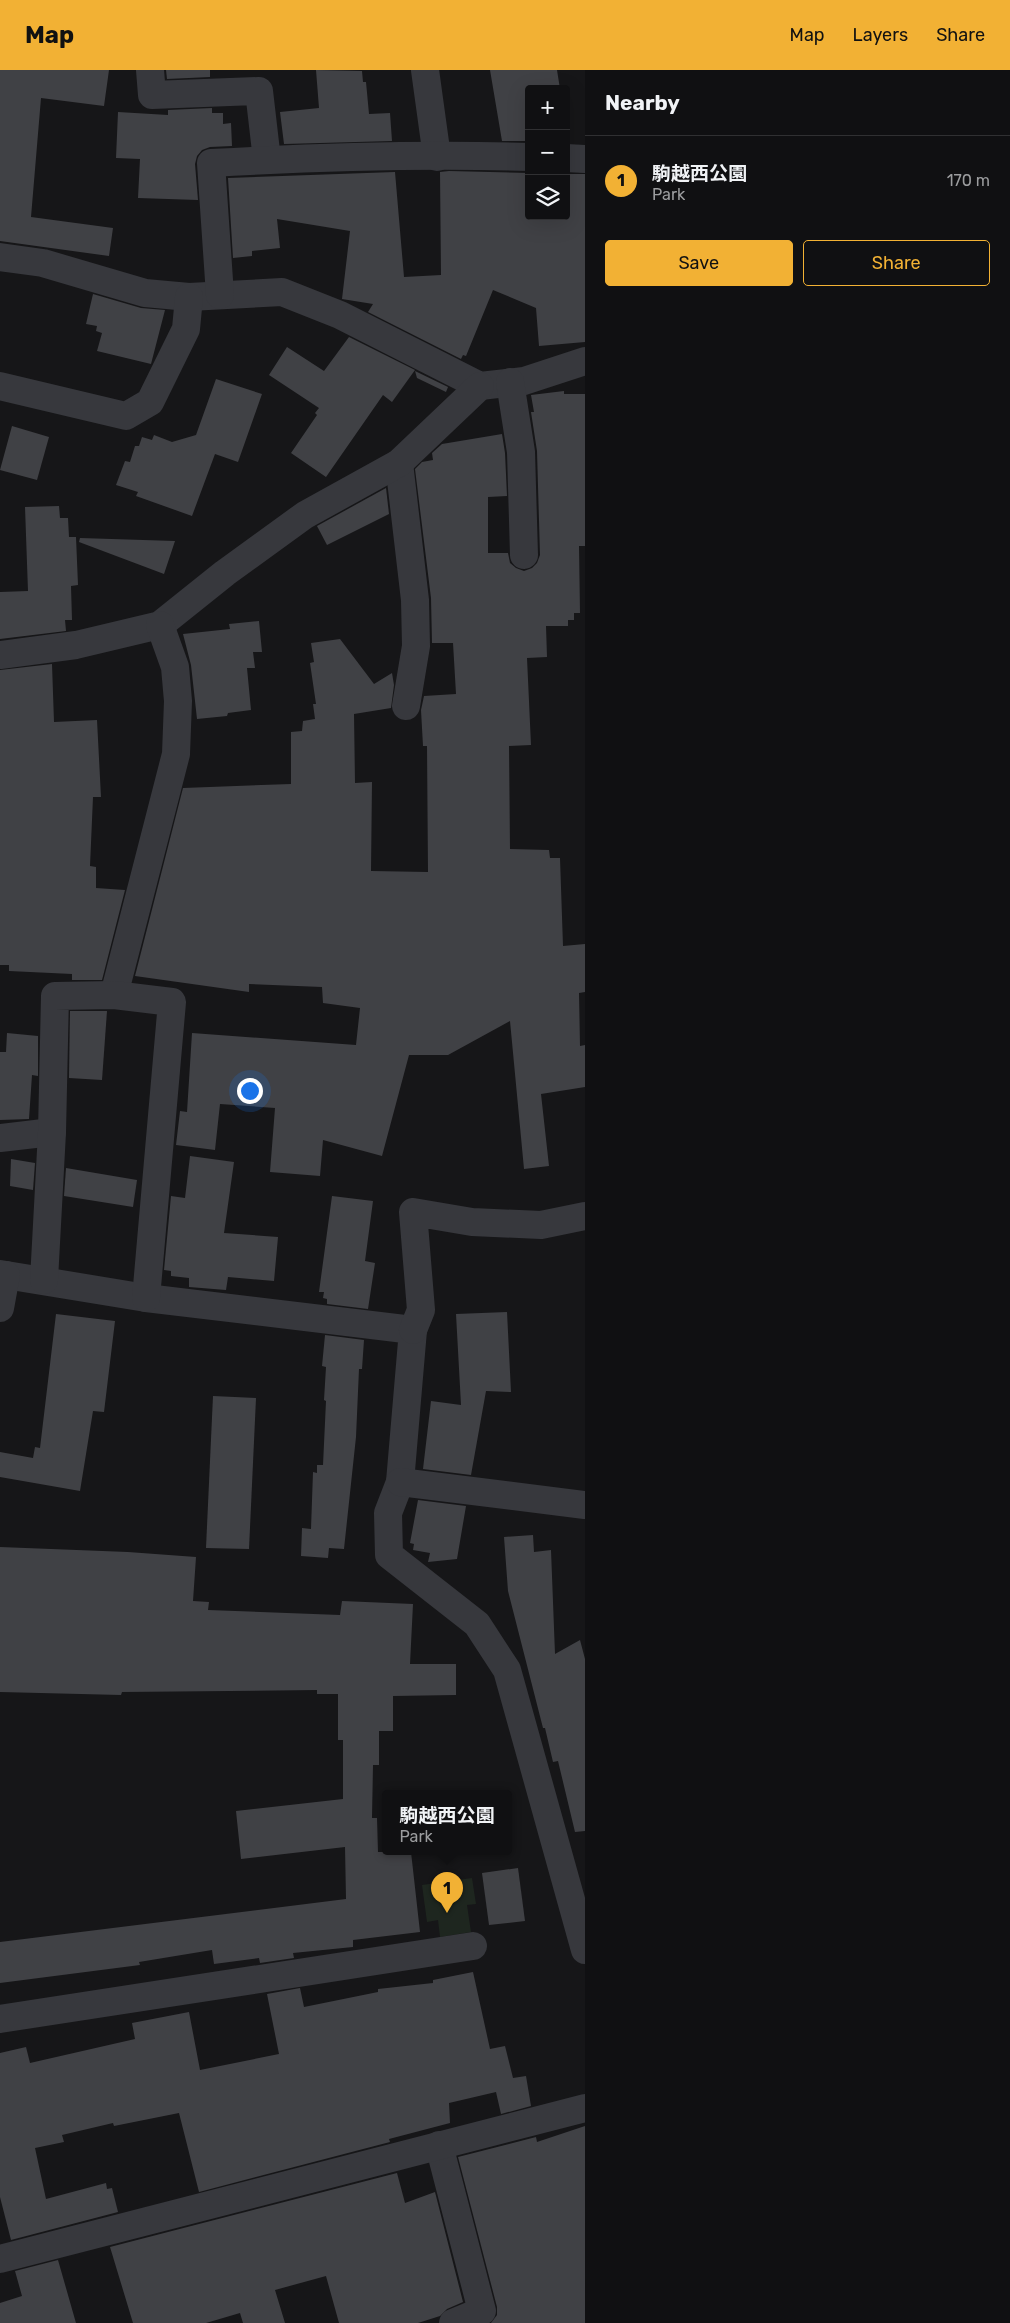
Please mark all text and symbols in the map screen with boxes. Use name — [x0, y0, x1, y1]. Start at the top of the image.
text: Map — [25, 21, 74, 49]
text: Map — [790, 24, 825, 46]
text: Layers — [853, 24, 908, 46]
text: Share — [936, 24, 985, 46]
map controls — [525, 85, 570, 220]
button: + — [525, 85, 570, 130]
text: Nearby — [605, 90, 680, 115]
button: − — [525, 130, 570, 175]
text: 駒越西公園 — [652, 162, 747, 185]
text: 1 — [617, 171, 625, 190]
text: 170 m — [947, 171, 990, 190]
button: layers — [525, 175, 570, 220]
text: Park — [652, 185, 685, 204]
button: Save — [605, 240, 793, 286]
button: Share — [803, 240, 990, 286]
your location — [237, 1078, 263, 1104]
popup — [382, 1790, 512, 1855]
text: 駒越西公園 — [399, 1804, 495, 1827]
text: Park — [399, 1827, 433, 1846]
pin: 1 — [431, 1872, 463, 1913]

